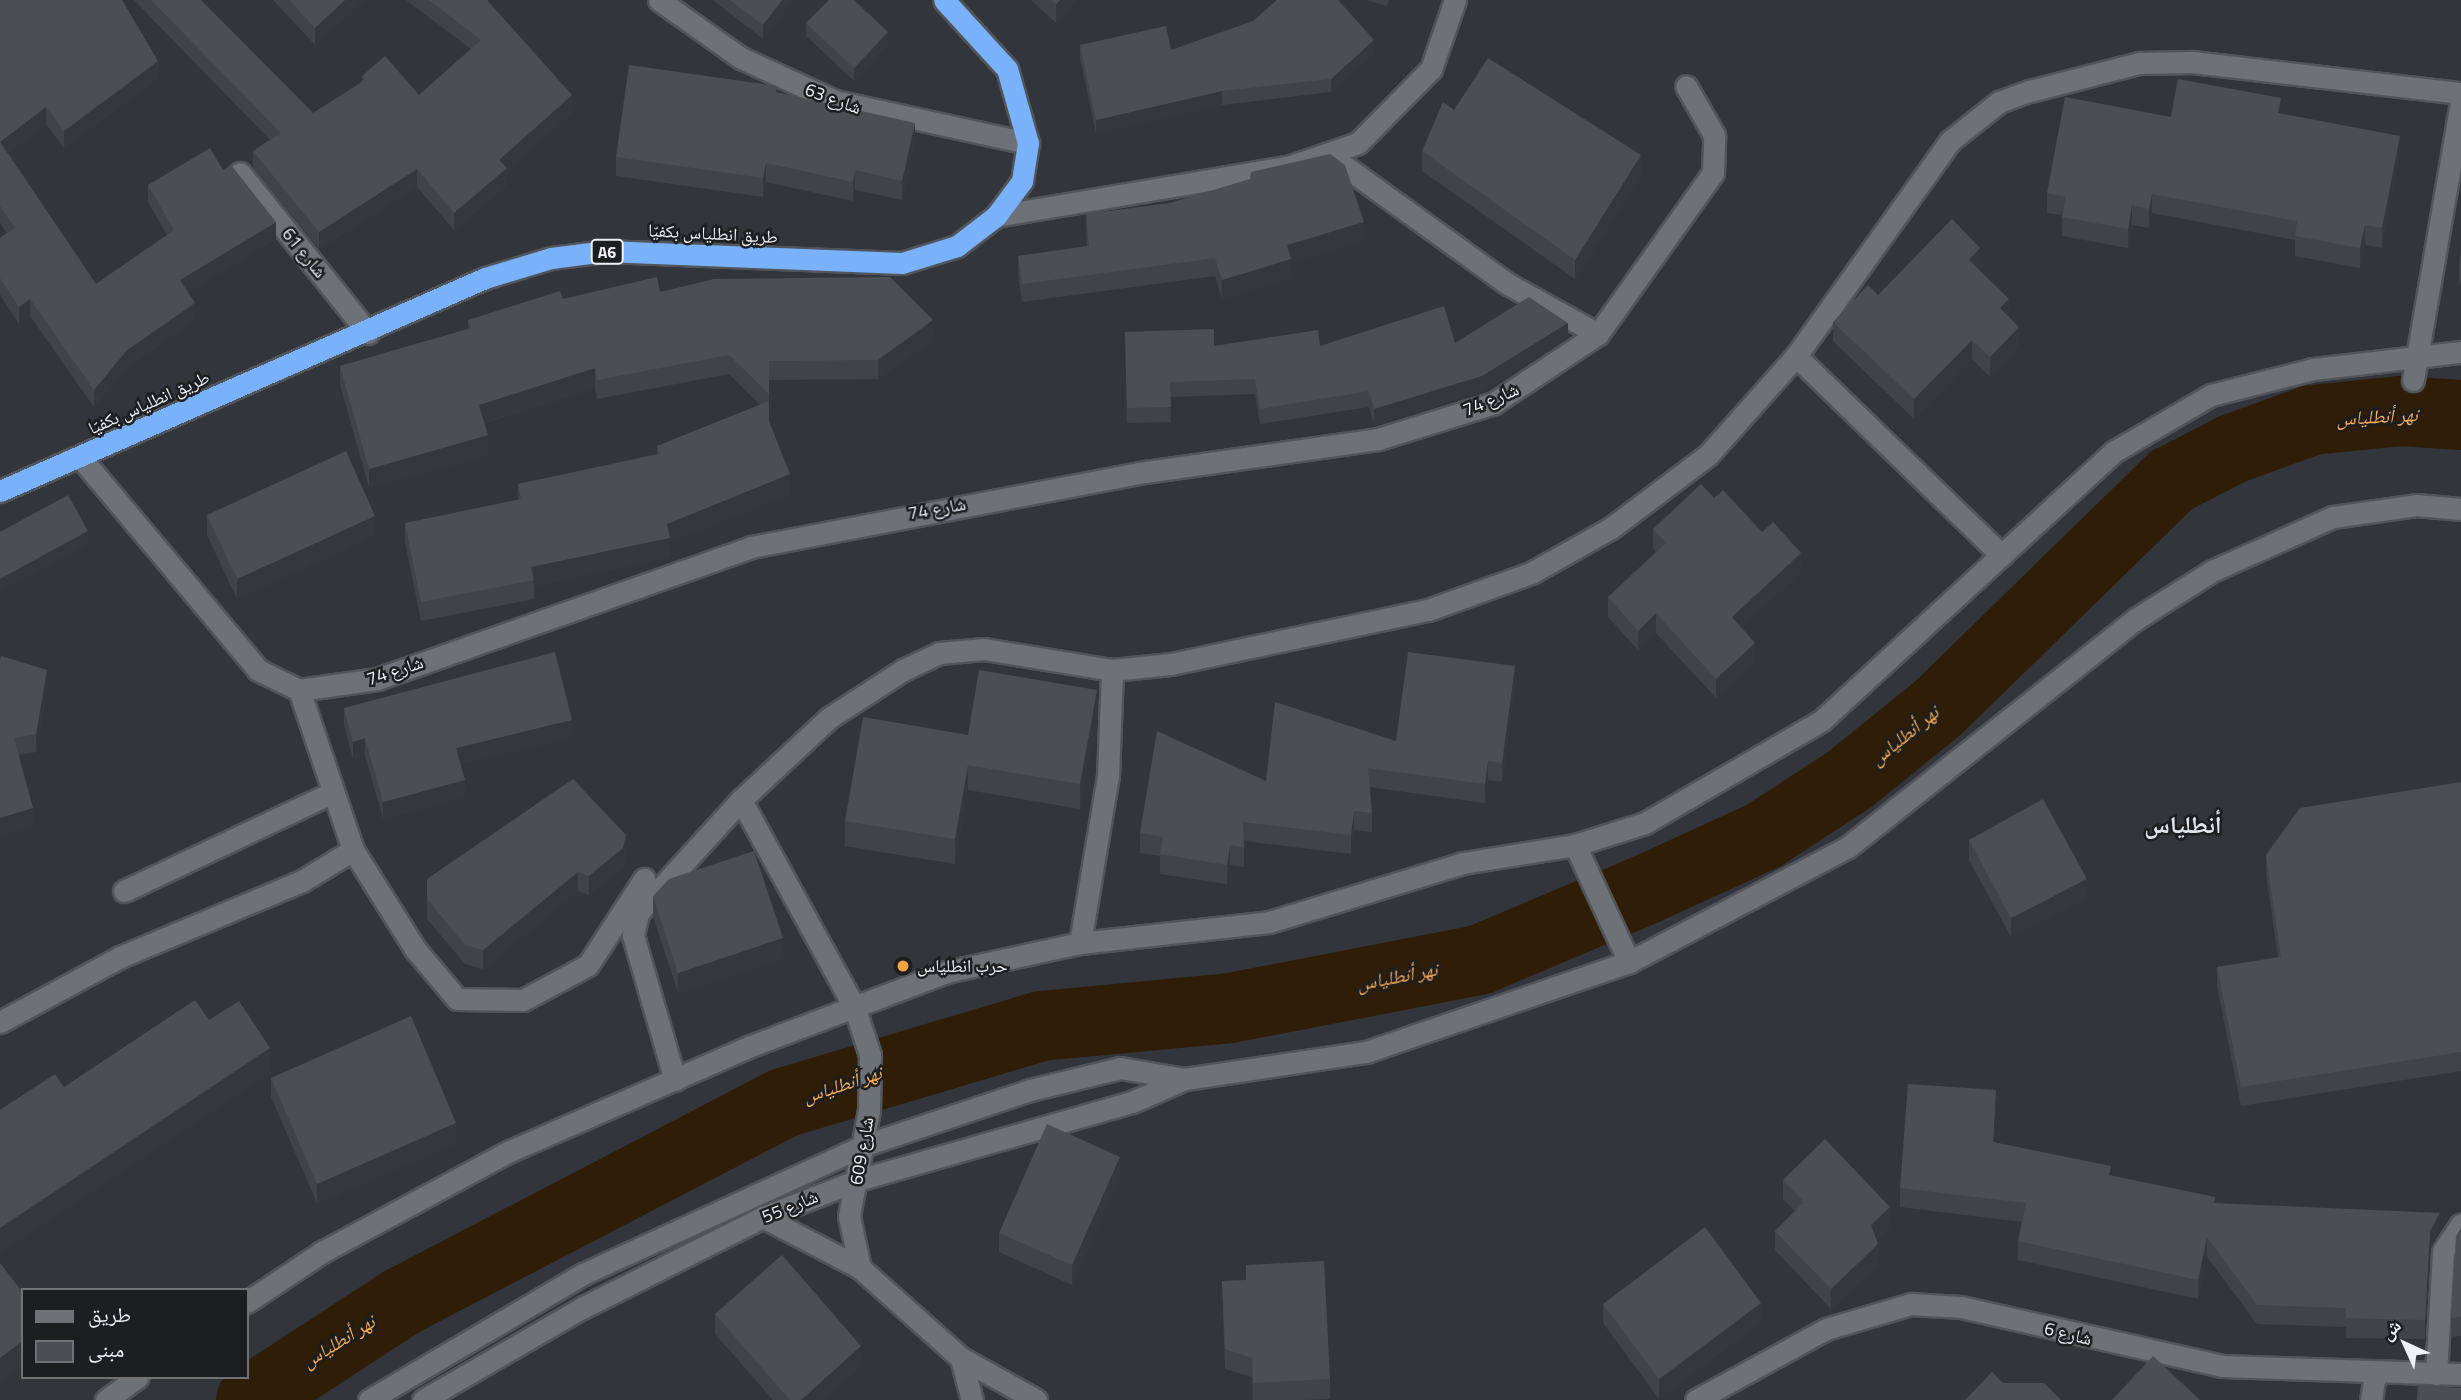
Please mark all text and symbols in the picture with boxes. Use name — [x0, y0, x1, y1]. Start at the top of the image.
street label: شارع 63 — [802, 79, 864, 119]
street label: طريق انطلياس بكفيّا — [647, 220, 779, 248]
street label: شارع 61 — [277, 224, 331, 282]
road number: A6 — [590, 240, 624, 264]
street label: طريق انطلياس بكفيّا — [85, 367, 213, 439]
street label: شارع 74 — [1460, 379, 1522, 421]
water label: نهر أنطلياس — [2336, 402, 2418, 430]
street label: شارع 74 — [906, 493, 968, 525]
street label: شارع 74 — [364, 652, 426, 690]
water label: نهر أنطلياس — [1865, 700, 1943, 770]
district label: أنطلياس — [2144, 811, 2222, 839]
place label: حرب انطلياس — [917, 955, 1008, 977]
water label: نهر أنطلياس — [1355, 957, 1439, 995]
marker: حرب انطلياس — [895, 958, 911, 974]
water label: نهر أنطلياس — [800, 1061, 884, 1107]
street label: شارع 609 — [845, 1115, 879, 1187]
street label: شارع 55 — [759, 1186, 821, 1228]
legend — [21, 1288, 248, 1379]
text: طريق — [88, 1298, 131, 1330]
north arrow — [2370, 1309, 2440, 1379]
water label: نهر أنطلياس — [297, 1310, 379, 1372]
text: ش — [2372, 1311, 2407, 1346]
street label: شارع 6 — [2042, 1318, 2094, 1350]
text: مبنى — [88, 1333, 124, 1365]

